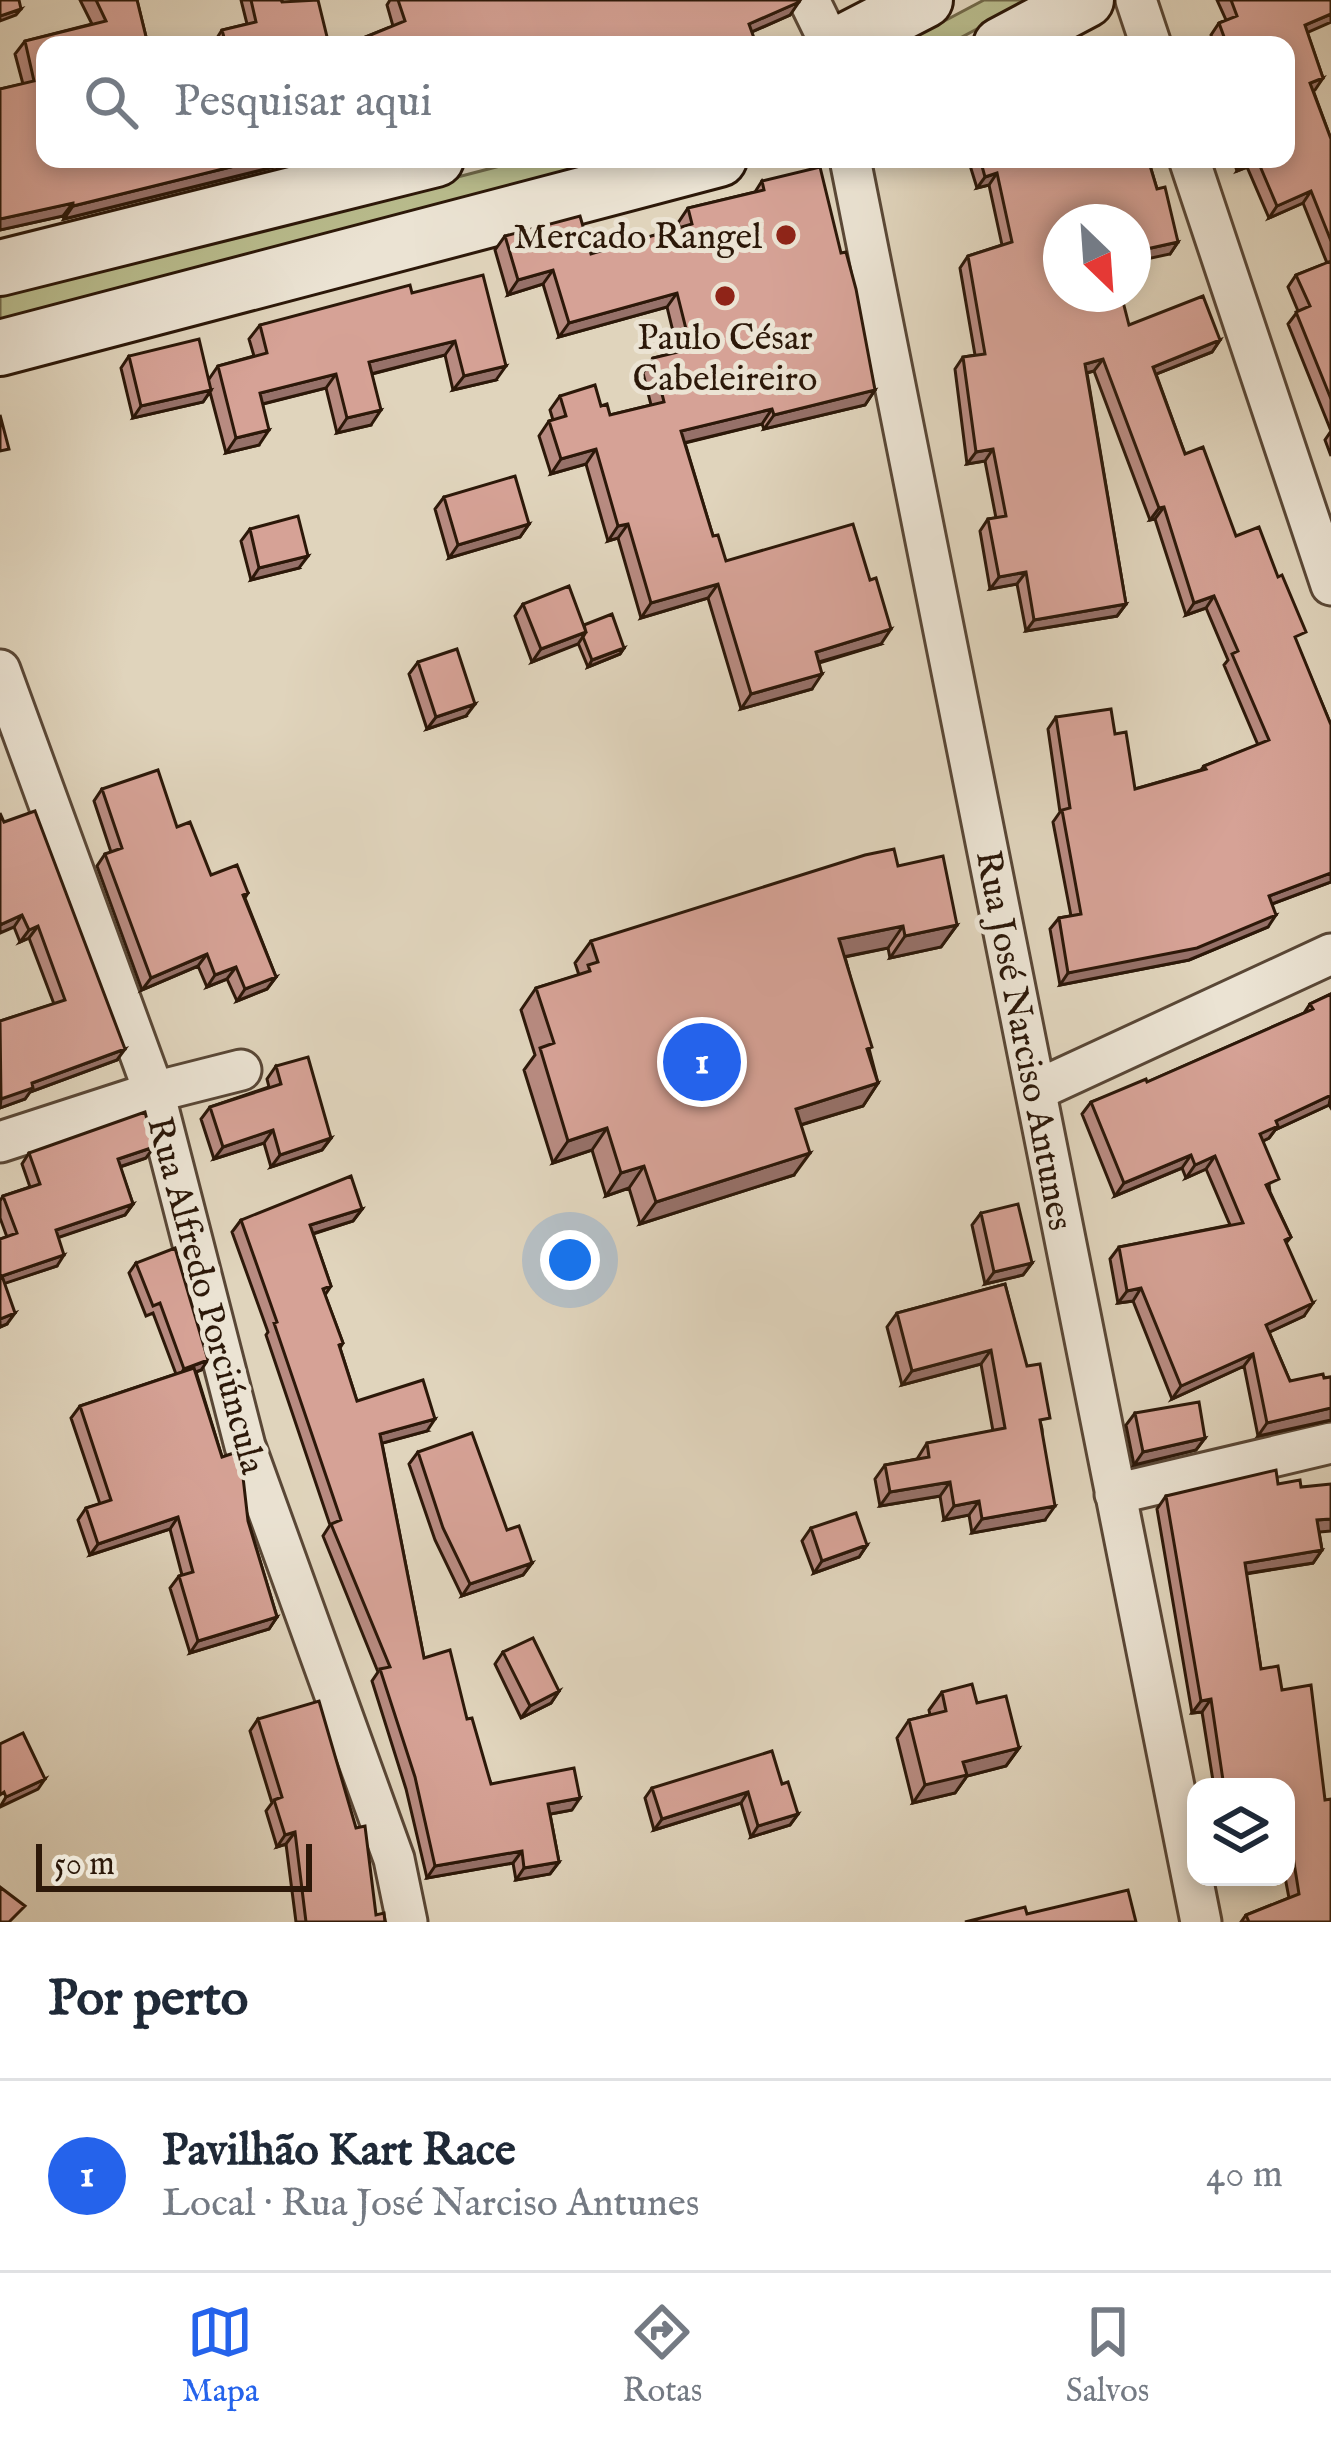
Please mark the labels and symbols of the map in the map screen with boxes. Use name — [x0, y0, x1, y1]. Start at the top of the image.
north arrow — [1043, 204, 1151, 312]
place label: Mercado Rangel — [513, 215, 762, 261]
marker: Mercado Rangel — [773, 222, 799, 248]
marker: Paulo César Cabeleireiro — [712, 283, 738, 309]
place label: Paulo César Cabeleireiro — [633, 316, 817, 403]
street label: Rua José Narciso Antunes — [964, 847, 1082, 1235]
pin: 1 — [663, 1017, 741, 1107]
street label: Rua Alfredo Porciúncula — [135, 1112, 275, 1480]
your location — [540, 1230, 600, 1290]
scale bar — [36, 1838, 312, 1891]

